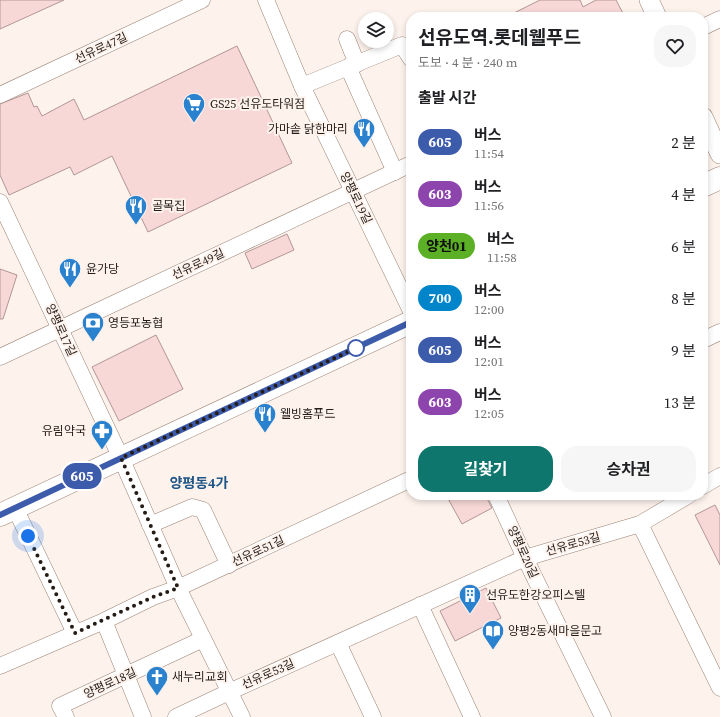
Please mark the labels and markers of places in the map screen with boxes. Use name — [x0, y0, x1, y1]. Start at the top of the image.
supermarket icon: GS25 선유도타워점 — [181, 91, 207, 124]
place label: GS25 선유도타워점 — [210, 96, 305, 112]
restaurant icon: 가마솥 닭한마리 — [351, 116, 377, 149]
place label: 가마솥 닭한마리 — [268, 121, 348, 137]
restaurant icon: 골목집 — [123, 193, 149, 226]
place label: 골목집 — [152, 198, 185, 214]
restaurant icon: 윤가당 — [57, 256, 83, 289]
place label: 윤가당 — [86, 261, 119, 277]
bank icon: 영등포농협 — [80, 310, 106, 343]
place label: 영등포농협 — [108, 315, 163, 331]
unlabelled marker — [347, 339, 365, 357]
restaurant icon: 웰빙홈푸드 — [252, 401, 278, 434]
place label: 웰빙홈푸드 — [280, 406, 335, 422]
pharmacy icon: 유림약국 — [89, 418, 115, 451]
place label: 유림약국 — [42, 423, 86, 439]
building icon: 선유도한강오피스텔 — [457, 582, 483, 615]
place label: 선유도한강오피스텔 — [486, 587, 585, 603]
library icon: 양평2동새마을문고 — [480, 618, 506, 651]
place label: 양평2동새마을문고 — [508, 623, 602, 639]
church icon: 새누리교회 — [144, 664, 170, 697]
place label: 새누리교회 — [172, 669, 227, 685]

